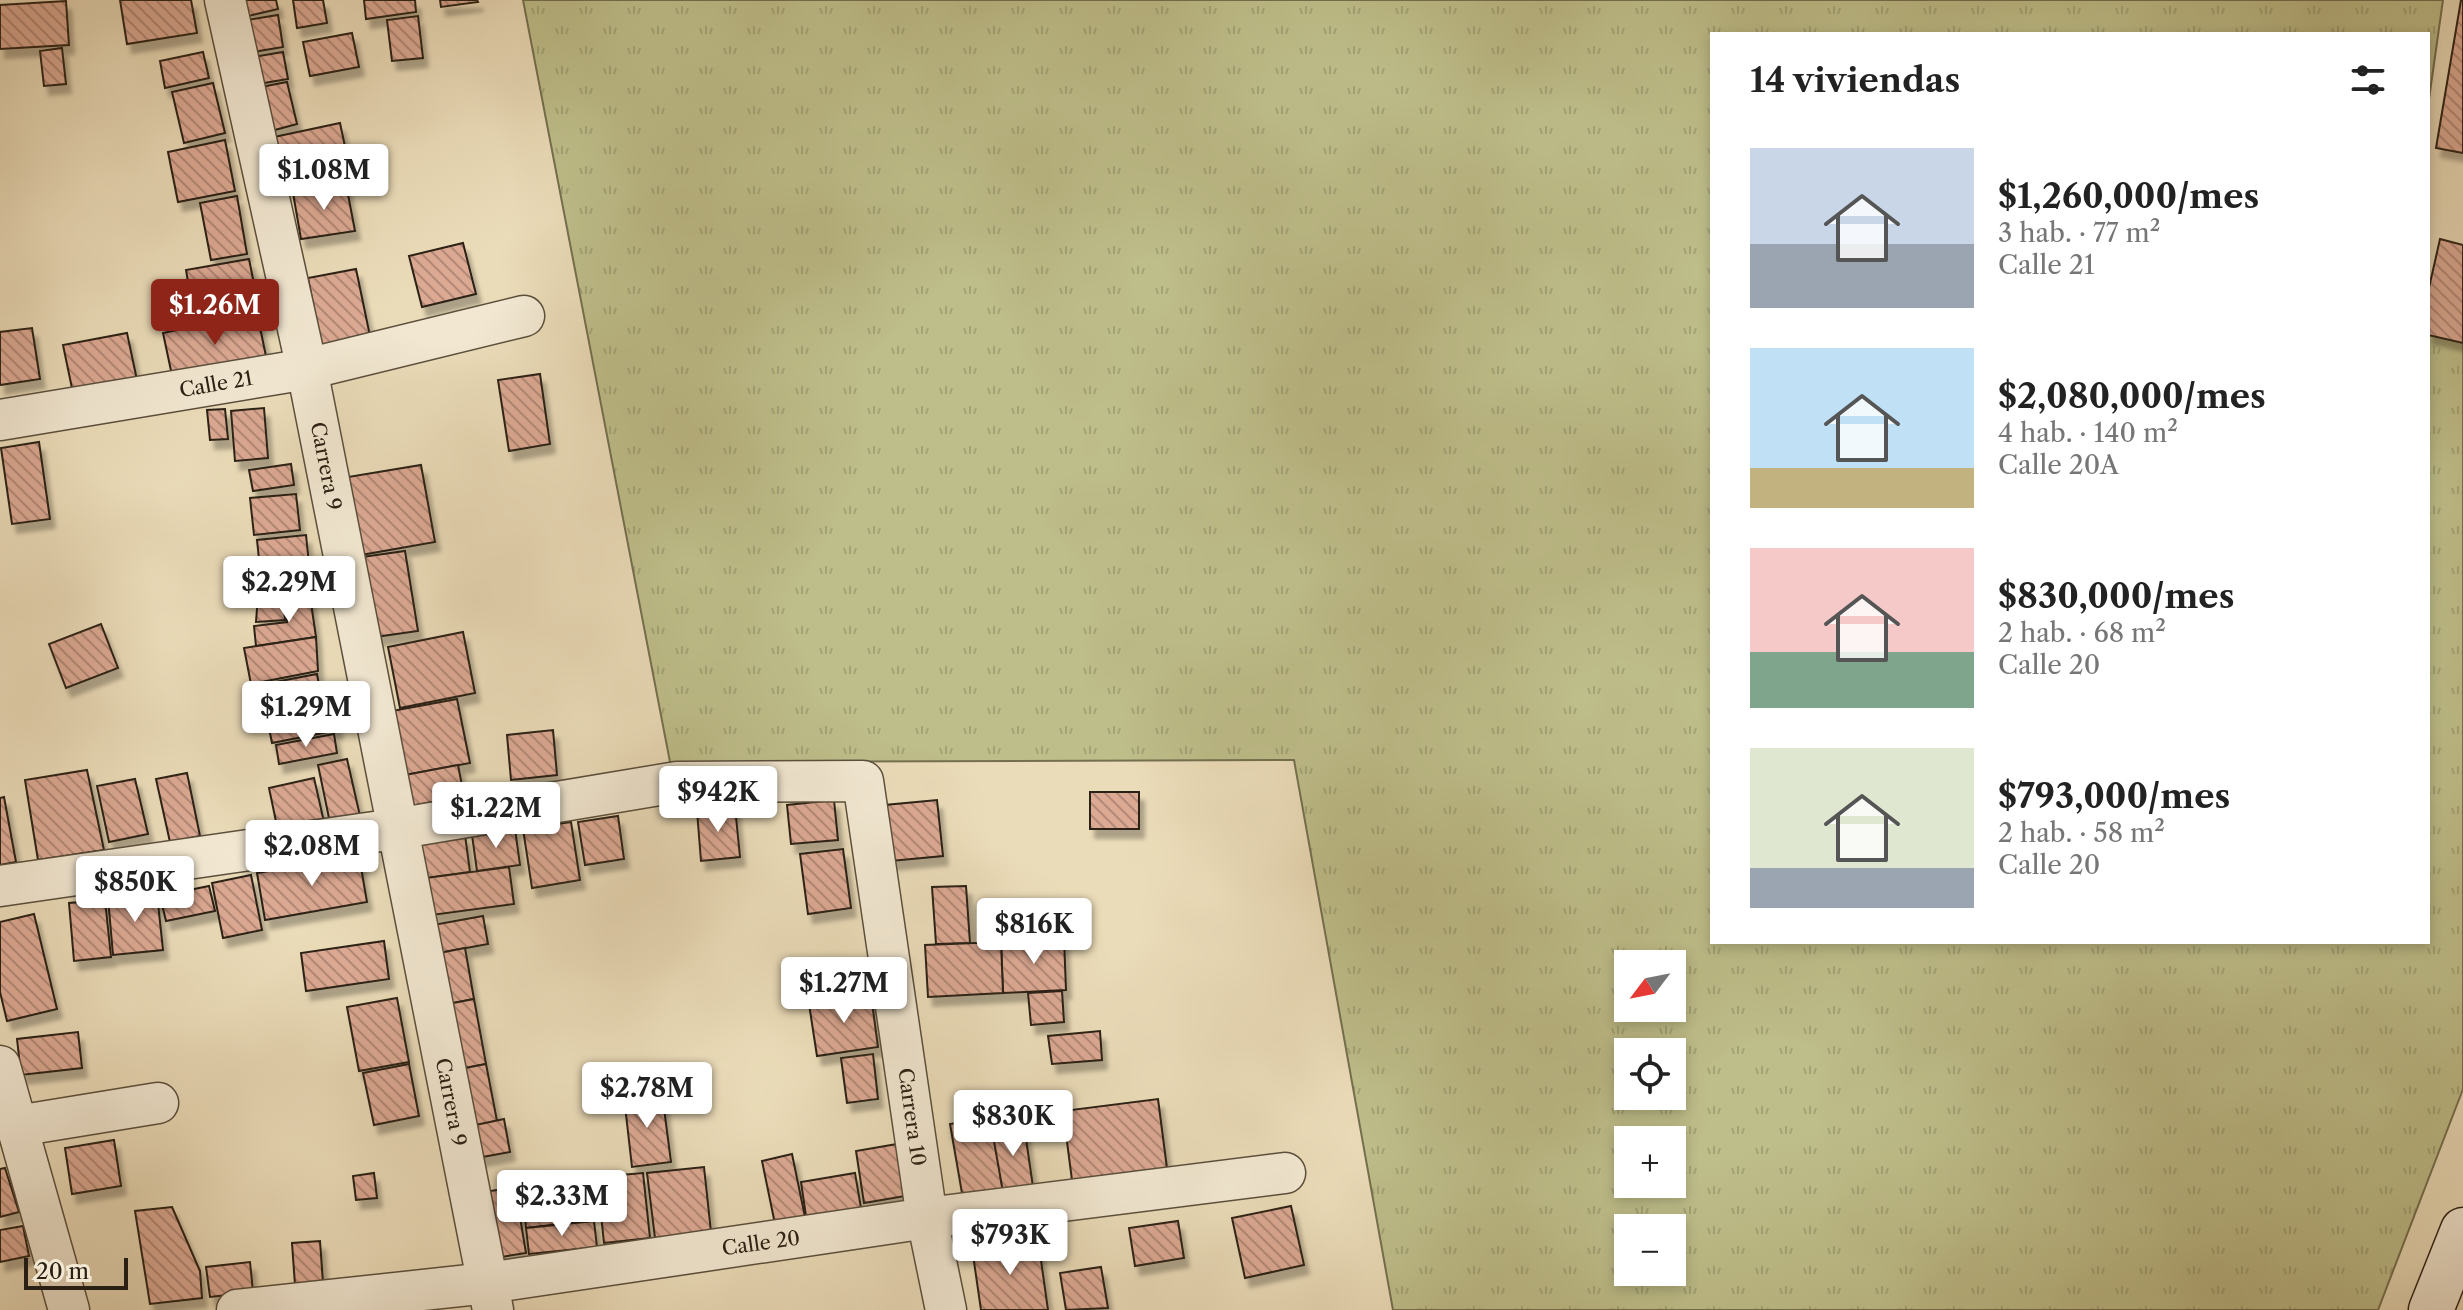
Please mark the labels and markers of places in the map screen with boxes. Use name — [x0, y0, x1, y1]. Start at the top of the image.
pin: $1.08M — [259, 144, 389, 212]
pin: $1.26M — [150, 279, 280, 347]
pin: $2.29M — [224, 556, 354, 624]
pin: $1.29M — [241, 681, 371, 749]
pin: $942K — [662, 766, 774, 834]
pin: $1.22M — [431, 782, 561, 850]
pin: $2.08M — [247, 820, 377, 888]
pin: $850K — [79, 856, 191, 924]
pin: $816K — [978, 898, 1090, 966]
pin: $1.27M — [779, 957, 909, 1025]
pin: $2.78M — [582, 1062, 712, 1130]
pin: $830K — [957, 1090, 1069, 1158]
pin: $2.33M — [497, 1170, 627, 1238]
pin: $793K — [954, 1209, 1066, 1277]

